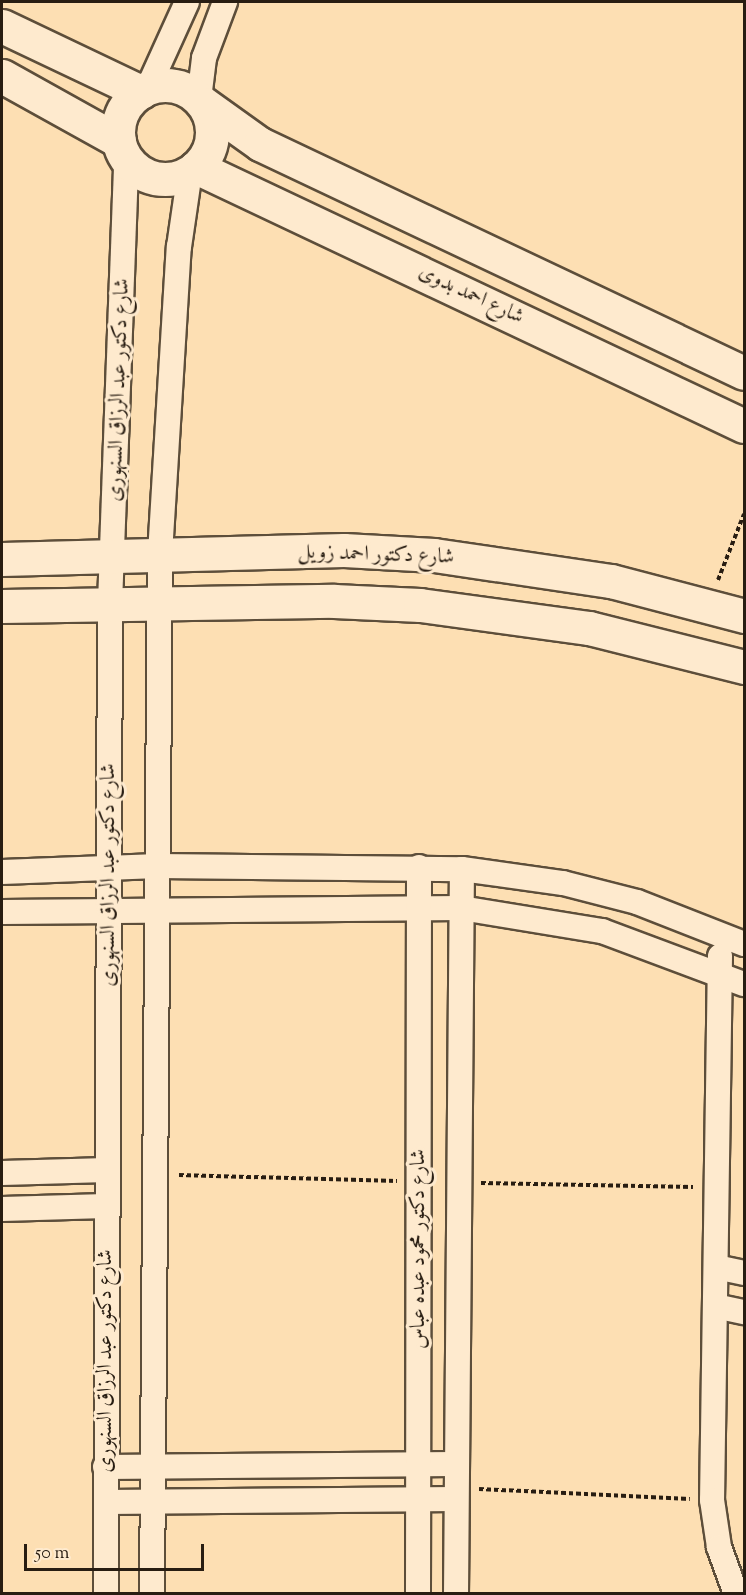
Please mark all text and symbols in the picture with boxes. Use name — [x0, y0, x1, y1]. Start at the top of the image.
street label: شارع احمد بدوى — [414, 260, 528, 330]
street label: شارع دكتور عبد الرزاق السنهورى — [103, 278, 135, 502]
street label: شارع دكتور احمد زويل — [297, 540, 455, 570]
street label: شارع دكتور عبد الرزاق السنهورى — [96, 763, 122, 987]
street label: شارع دكتور محمود عبده عباس — [406, 1149, 432, 1349]
street label: شارع دكتور عبد الرزاق السنهورى — [93, 1249, 119, 1473]
scale bar — [27, 1532, 207, 1570]
text: 50 m — [35, 1541, 69, 1567]

